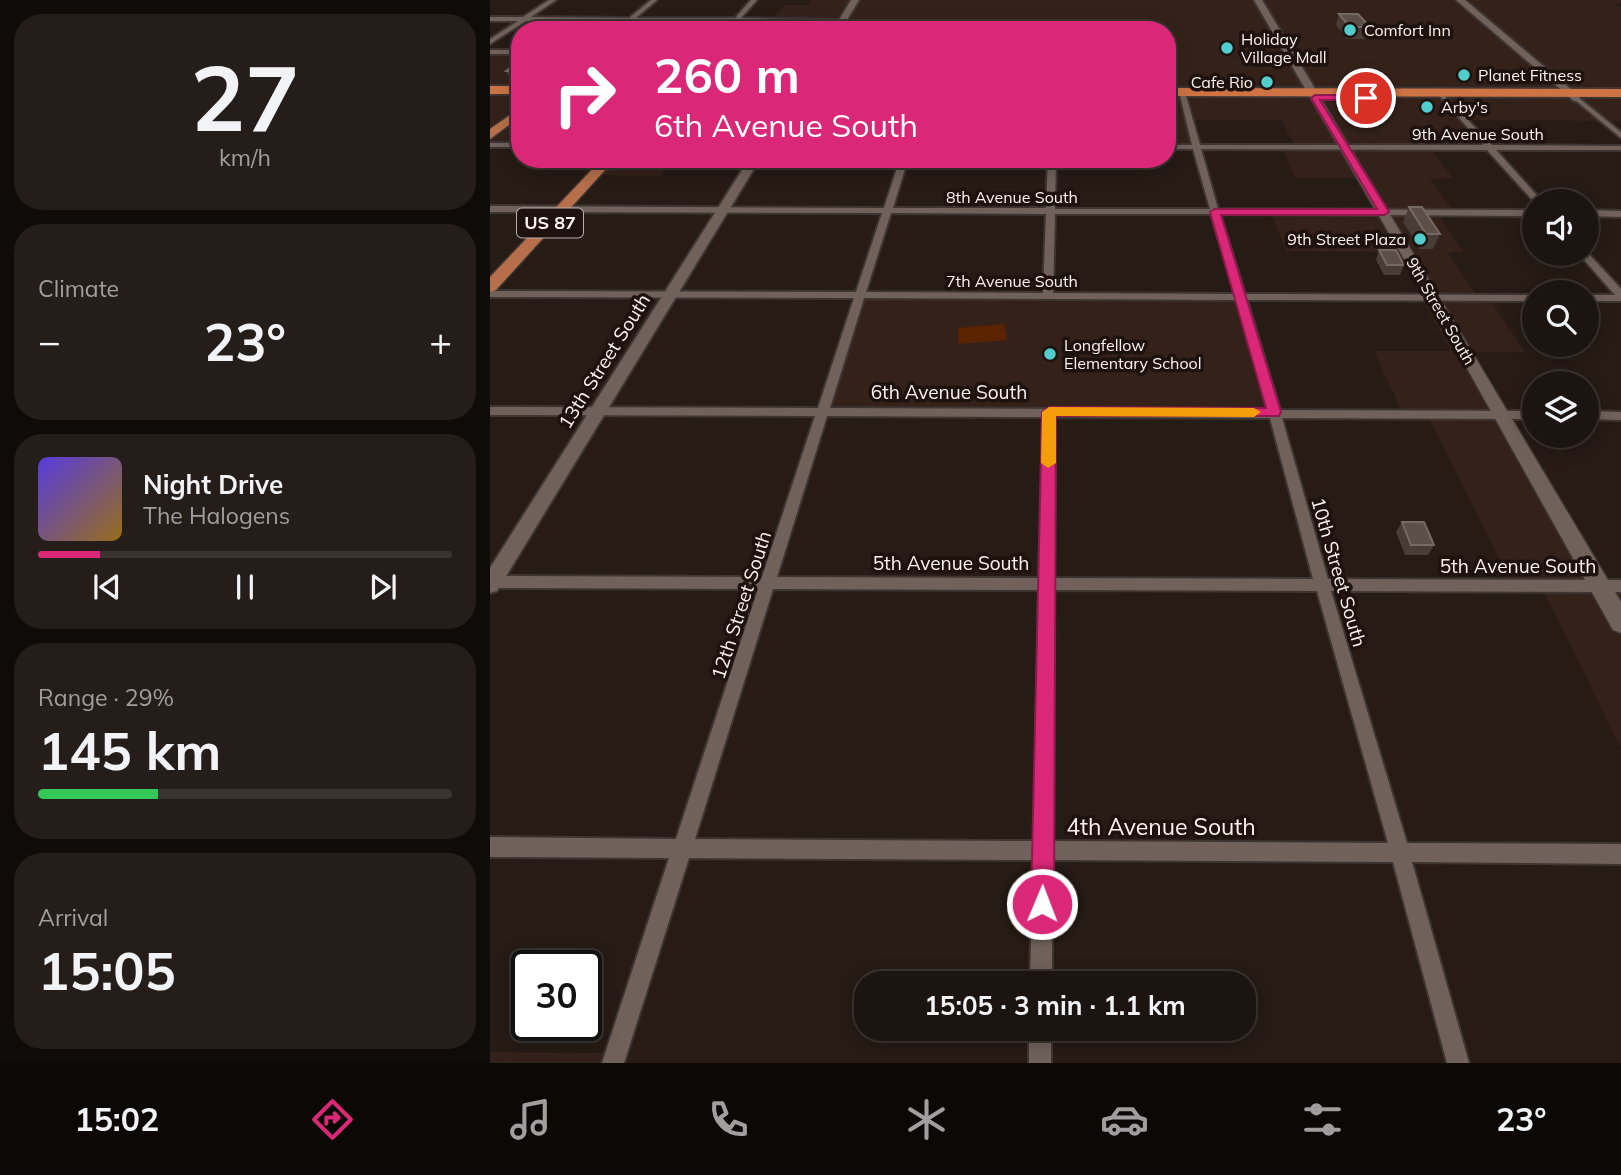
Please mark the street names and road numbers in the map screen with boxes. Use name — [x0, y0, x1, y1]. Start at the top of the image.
street label: 9th Avenue South — [1412, 124, 1544, 144]
street label: 8th Avenue South — [946, 187, 1078, 207]
road number: US 87 — [517, 208, 583, 238]
street label: 9th Street South — [1402, 254, 1480, 368]
street label: 7th Avenue South — [946, 271, 1078, 291]
street label: 13th Street South — [553, 289, 655, 433]
street label: 6th Avenue South — [871, 380, 1027, 404]
street label: 10th Street South — [1306, 494, 1372, 650]
street label: 12th Street South — [706, 528, 776, 682]
street label: 5th Avenue South — [873, 551, 1029, 575]
street label: 5th Avenue South — [1440, 554, 1596, 578]
street label: 4th Avenue South — [1066, 812, 1256, 841]

